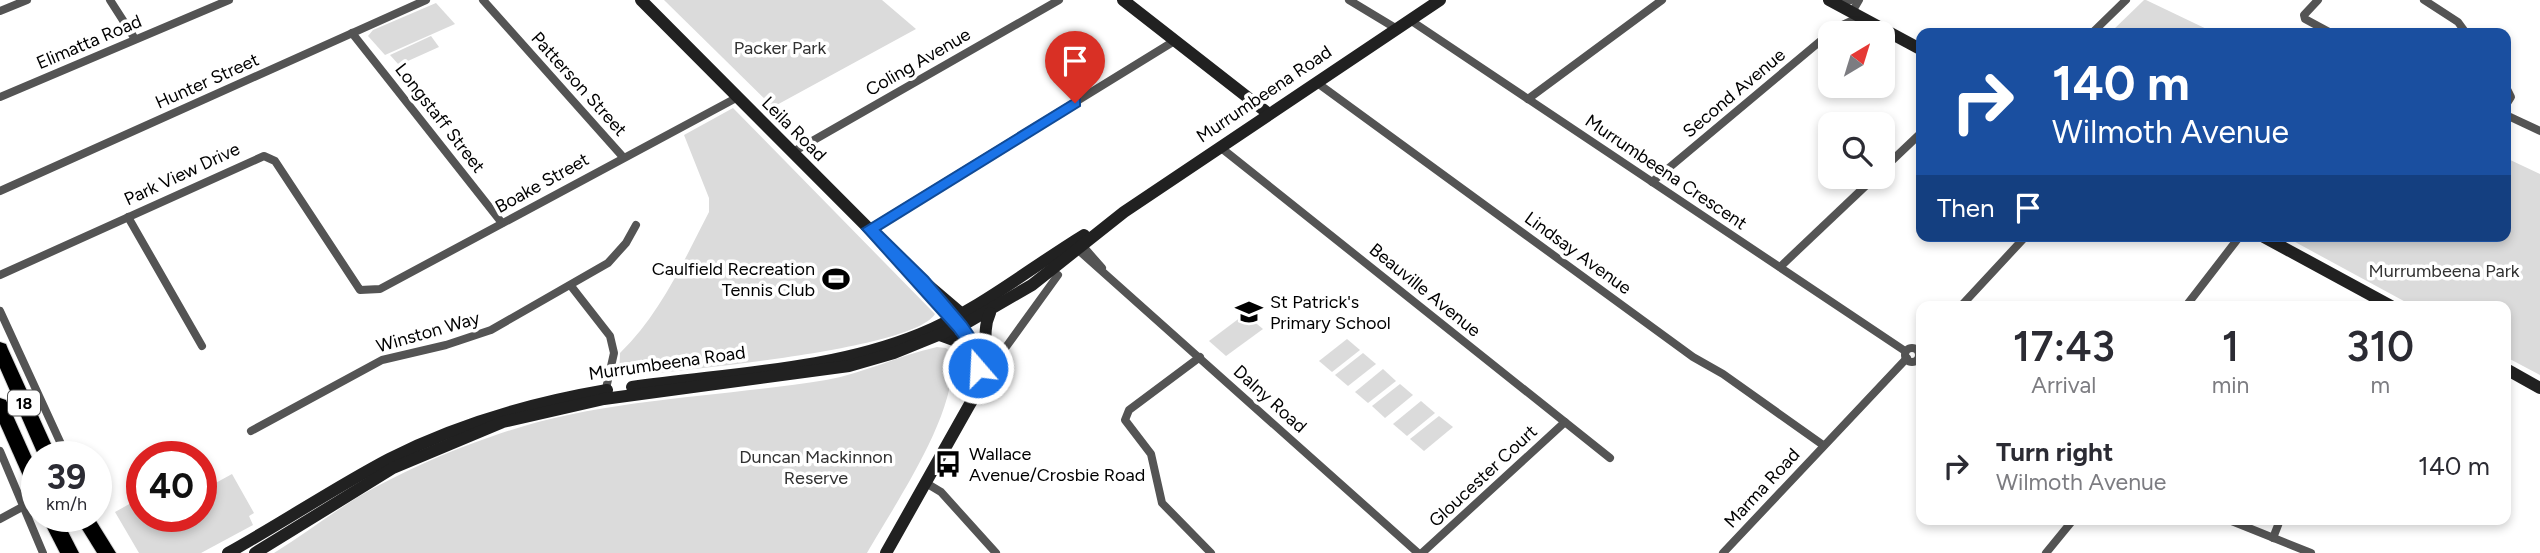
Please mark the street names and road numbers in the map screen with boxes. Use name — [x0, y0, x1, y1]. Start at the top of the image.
street label: Elimatta Road — [33, 10, 145, 74]
street label: Coling Avenue — [862, 23, 975, 101]
street label: Patterson Street — [526, 27, 632, 141]
street label: Murrumbeena Road — [1192, 41, 1336, 147]
street label: Second Avenue — [1678, 44, 1790, 142]
street label: Hunter Street — [152, 48, 262, 114]
street label: Longstaff Street — [390, 59, 490, 177]
street label: Leila Road — [757, 92, 831, 166]
street label: Murrumbeena Crescent — [1581, 110, 1751, 234]
street label: Park View Drive — [121, 138, 243, 210]
street label: Boake Street — [491, 148, 593, 218]
street label: Lindsay Avenue — [1520, 207, 1636, 299]
street label: Beauville Avenue — [1365, 238, 1485, 342]
street label: Winston Way — [374, 307, 483, 357]
street label: Murrumbeena Road — [587, 341, 747, 385]
street label: Dalny Road — [1229, 360, 1311, 438]
road number: 18 — [8, 390, 40, 416]
street label: Gloucester Court — [1424, 420, 1542, 532]
street label: Marma Road — [1720, 444, 1804, 532]

